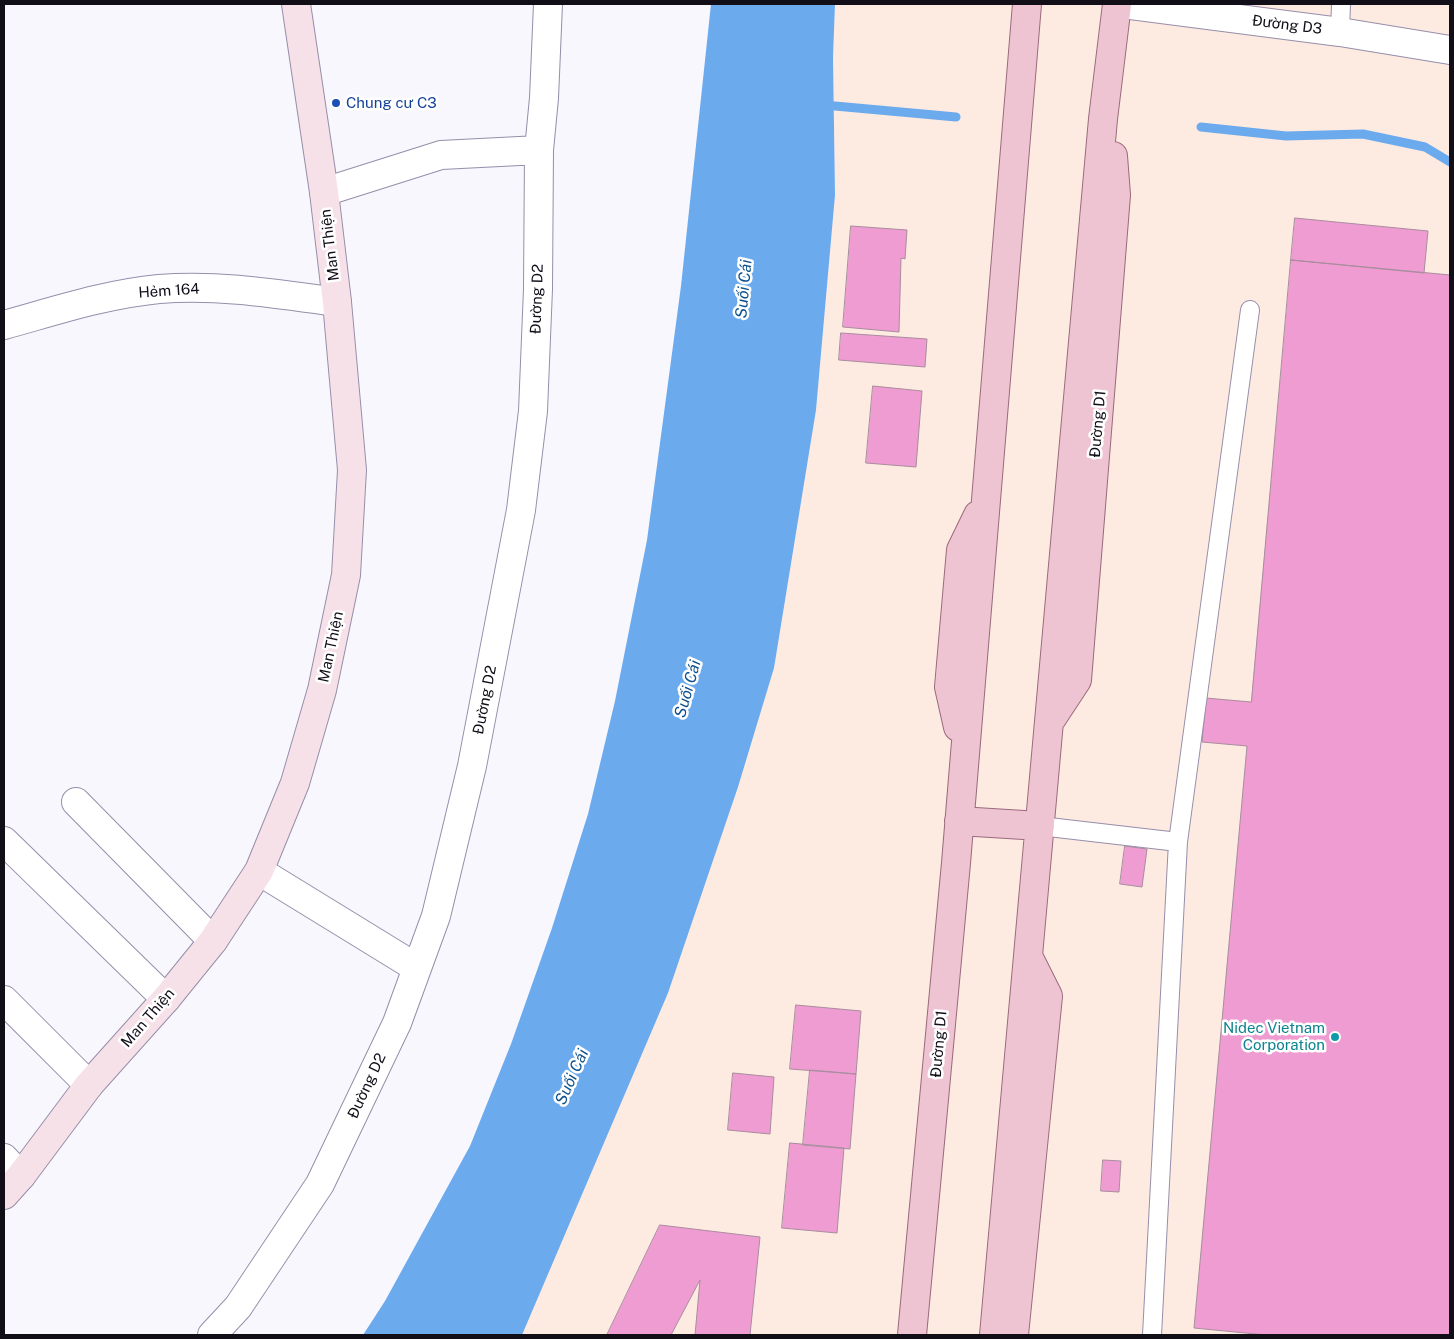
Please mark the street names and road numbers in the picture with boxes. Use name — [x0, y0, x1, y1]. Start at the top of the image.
street label: Đường D3 — [1251, 12, 1323, 38]
street label: Man Thiện — [317, 208, 343, 282]
street label: Đường D2 — [527, 264, 547, 334]
street label: Hẻm 164 — [138, 280, 200, 302]
street label: Đường D1 — [1086, 390, 1110, 458]
street label: Man Thiện — [315, 610, 347, 684]
street label: Đường D2 — [469, 664, 501, 736]
street label: Man Thiện — [118, 985, 178, 1051]
street label: Đường D1 — [927, 1010, 951, 1078]
street label: Đường D2 — [344, 1050, 390, 1122]

